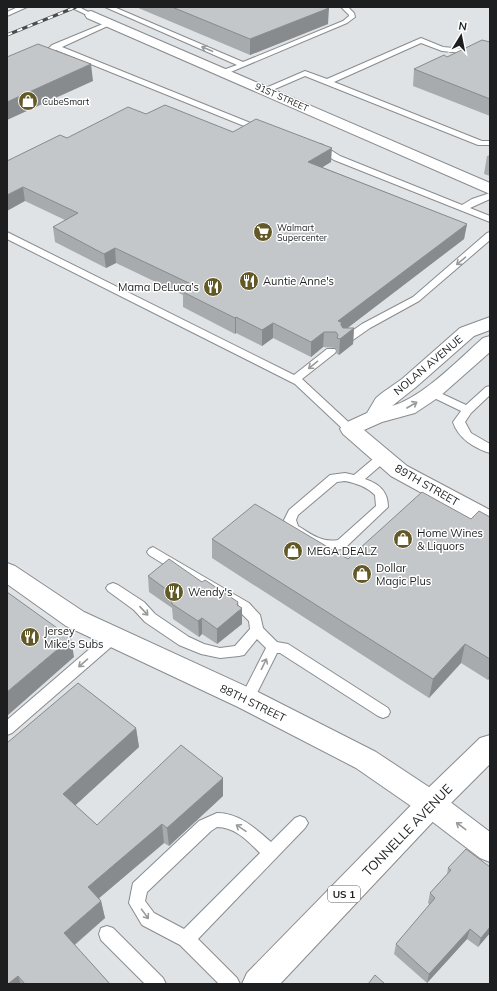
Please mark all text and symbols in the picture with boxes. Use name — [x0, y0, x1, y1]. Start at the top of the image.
north arrow — [441, 16, 481, 56]
text: N — [457, 19, 468, 34]
one-way arrow — [202, 45, 214, 53]
street label: 91ST STREET — [254, 80, 311, 114]
shop icon: CubeSmart — [17, 90, 39, 112]
place label: CubeSmart — [42, 96, 89, 107]
supermarket icon: Walmart Supercenter — [252, 221, 274, 243]
place label: Walmart Supercenter — [277, 222, 328, 243]
one-way arrow — [455, 257, 466, 266]
restaurant icon: Auntie Anne's — [238, 270, 260, 292]
place label: Auntie Anne's — [263, 274, 334, 288]
restaurant icon: Mama DeLuca’s — [202, 276, 224, 298]
place label: Mama DeLuca’s — [118, 280, 199, 294]
street label: NOLAN AVENUE — [391, 332, 465, 398]
one-way arrow — [308, 361, 318, 370]
one-way arrow — [406, 401, 418, 409]
street label: 89TH STREET — [393, 461, 462, 509]
place label: Home Wines & Liquors — [417, 526, 483, 553]
shop icon: Home Wines & Liquors — [392, 528, 414, 550]
shop icon: MEGA DEALZ — [282, 540, 304, 562]
place label: MEGA DEALZ — [307, 544, 377, 558]
place label: Dollar Magic Plus — [376, 561, 431, 588]
shop icon: Dollar Magic Plus — [351, 563, 373, 585]
restaurant icon: Wendy's — [163, 581, 185, 603]
place label: Wendy's — [188, 585, 232, 599]
one-way arrow — [139, 606, 149, 616]
place label: Jersey Mike's Subs — [44, 624, 104, 651]
restaurant icon: Jersey Mike's Subs — [19, 626, 41, 648]
one-way arrow — [78, 658, 89, 667]
one-way arrow — [261, 658, 268, 670]
street label: 88TH STREET — [218, 681, 289, 725]
street label: TONNELLE AVENUE — [359, 781, 455, 879]
one-way arrow — [455, 822, 466, 831]
one-way arrow — [235, 824, 246, 832]
road number: US 1 — [328, 886, 360, 902]
one-way arrow — [141, 908, 149, 919]

